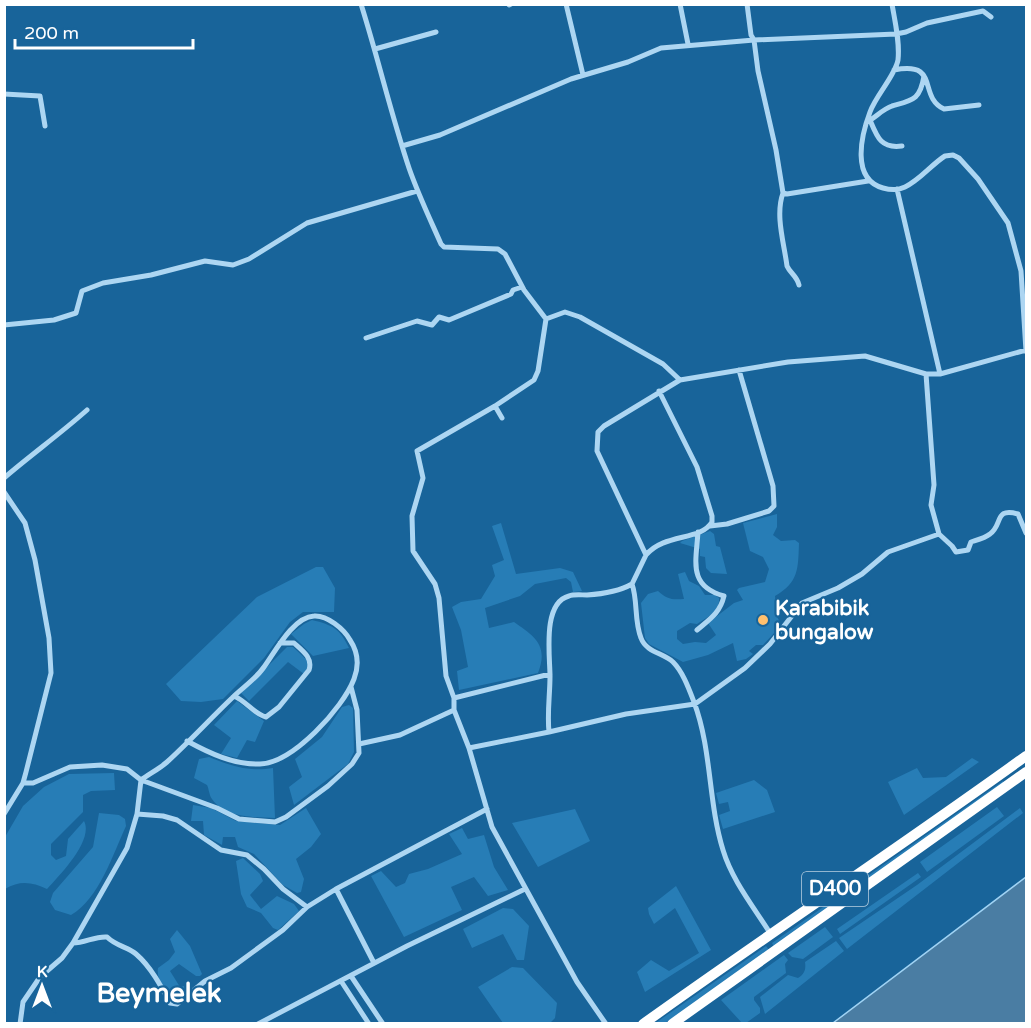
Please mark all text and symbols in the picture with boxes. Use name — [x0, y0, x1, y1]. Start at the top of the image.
scale bar — [15, 12, 194, 50]
text: 200 m — [24, 22, 79, 44]
place label: Karabibik bungalow — [775, 596, 874, 645]
marker: Karabibik bungalow — [756, 613, 770, 627]
road number: D400 — [802, 872, 868, 906]
north arrow — [12, 956, 72, 1016]
text: K — [37, 962, 48, 982]
district label: Beymelek — [96, 977, 222, 1010]

